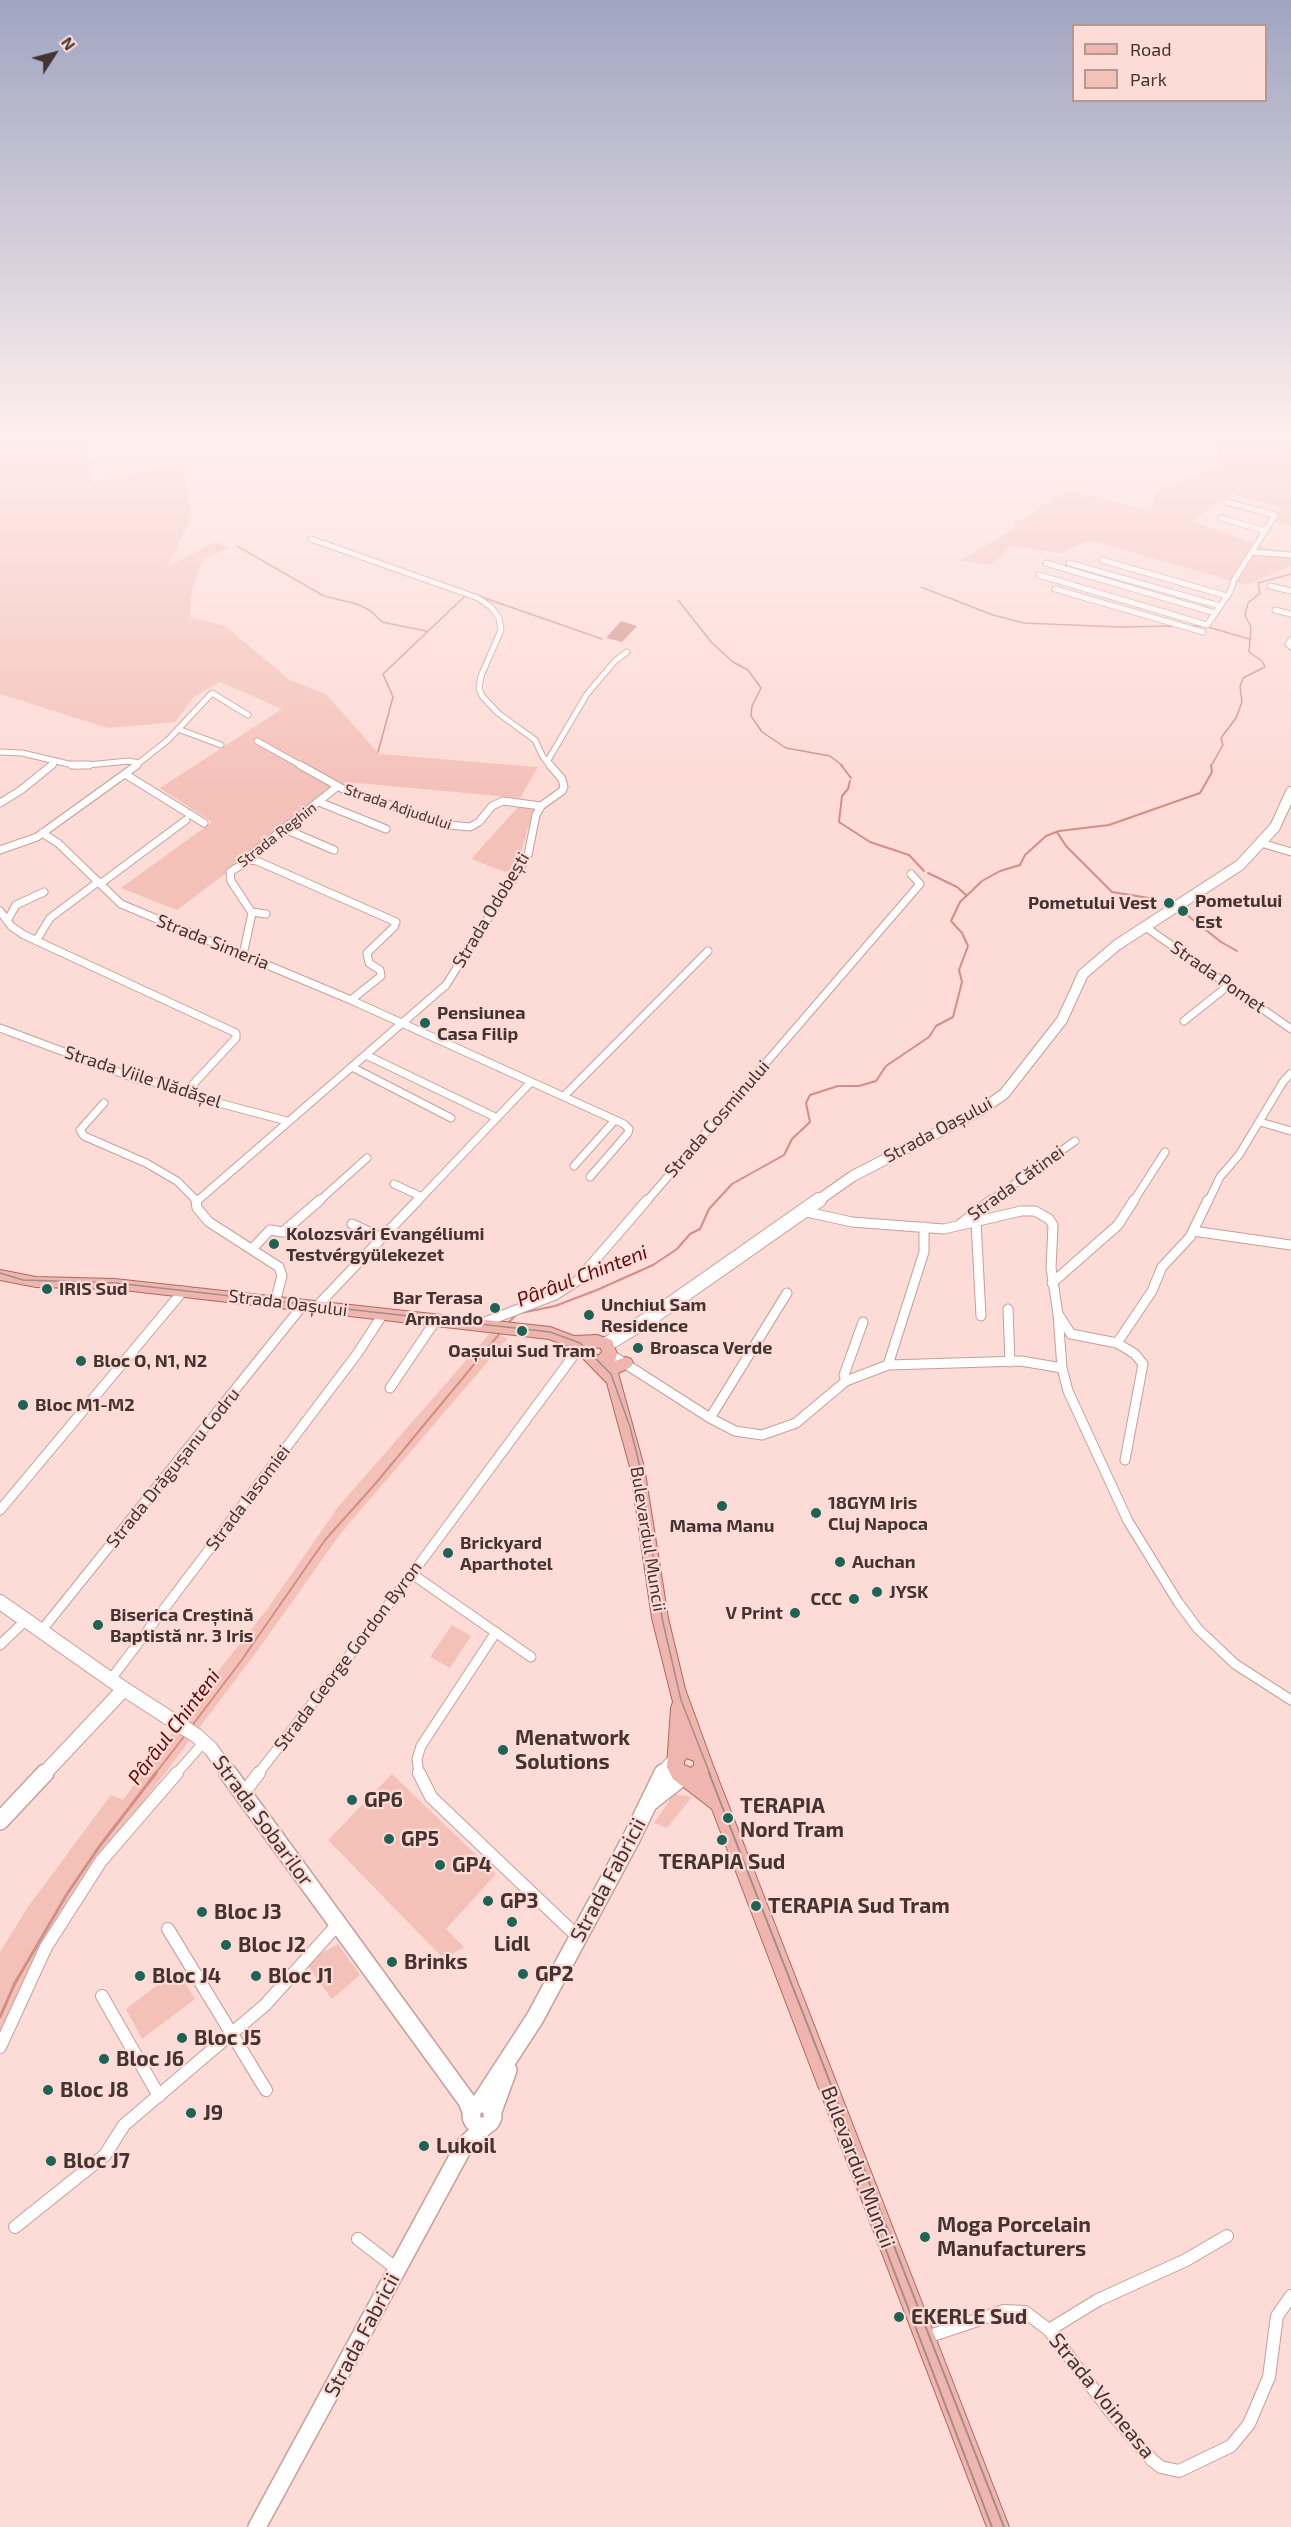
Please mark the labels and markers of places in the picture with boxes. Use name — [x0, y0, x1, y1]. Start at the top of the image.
place label: Pometului Est — [1195, 890, 1282, 932]
place label: Pometului Vest — [1028, 892, 1157, 914]
marker: Pometului Vest — [1162, 896, 1176, 910]
marker: Pometului Est — [1176, 904, 1190, 918]
place label: Pensiunea Casa Filip — [437, 1002, 525, 1044]
marker: Pensiunea Casa Filip — [418, 1016, 432, 1030]
place label: Kolozsvári Evangéliumi Testvérgyülekezet — [286, 1223, 484, 1266]
marker: Kolozsvári Evangéliumi Testvérgyülekezet — [267, 1237, 281, 1251]
place label: IRIS Sud — [59, 1278, 128, 1300]
marker: IRIS Sud — [40, 1282, 54, 1296]
place label: Bar Terasa Armando — [393, 1287, 483, 1330]
place label: Unchiul Sam Residence — [601, 1294, 706, 1336]
marker: Bar Terasa Armando — [488, 1301, 502, 1315]
marker: Unchiul Sam Residence — [582, 1308, 596, 1322]
marker: Oașului Sud Tram — [515, 1324, 529, 1338]
place label: Broasca Verde — [650, 1337, 772, 1359]
place label: Oașului Sud Tram — [448, 1340, 596, 1362]
marker: Broasca Verde — [631, 1341, 645, 1355]
place label: Bloc O, N1, N2 — [93, 1350, 207, 1372]
marker: Bloc O, N1, N2 — [74, 1354, 88, 1368]
place label: Bloc M1-M2 — [35, 1394, 135, 1416]
marker: Bloc M1-M2 — [16, 1398, 30, 1412]
place label: 18GYM Iris Cluj Napoca — [828, 1492, 928, 1534]
marker: Mama Manu — [715, 1499, 729, 1513]
marker: 18GYM Iris Cluj Napoca — [809, 1506, 823, 1520]
place label: Mama Manu — [670, 1515, 774, 1537]
place label: Brickyard Aparthotel — [460, 1532, 553, 1574]
marker: Brickyard Aparthotel — [441, 1546, 455, 1560]
place label: Auchan — [852, 1551, 915, 1573]
marker: Auchan — [833, 1555, 847, 1569]
place label: JYSK — [889, 1581, 929, 1603]
marker: JYSK — [870, 1585, 884, 1599]
place label: CCC — [811, 1588, 842, 1610]
marker: CCC — [847, 1592, 861, 1606]
place label: V Print — [726, 1602, 783, 1624]
place label: Biserica Creștină Baptistă nr. 3 Iris — [110, 1604, 253, 1646]
marker: V Print — [788, 1606, 802, 1620]
marker: Biserica Creștină Baptistă nr. 3 Iris — [91, 1618, 105, 1632]
place label: Menatwork Solutions — [515, 1725, 630, 1775]
marker: Menatwork Solutions — [496, 1743, 510, 1757]
place label: GP6 — [364, 1787, 403, 1813]
marker: GP6 — [345, 1793, 359, 1807]
place label: TERAPIA Nord Tram — [740, 1793, 844, 1843]
marker: TERAPIA Nord Tram — [721, 1811, 735, 1825]
place label: GP5 — [401, 1826, 439, 1852]
marker: GP5 — [382, 1832, 396, 1846]
marker: TERAPIA Sud — [715, 1833, 729, 1847]
place label: TERAPIA Sud — [659, 1849, 785, 1875]
place label: GP4 — [452, 1852, 492, 1878]
marker: GP4 — [433, 1858, 447, 1872]
place label: GP3 — [500, 1888, 538, 1914]
place label: TERAPIA Sud Tram — [768, 1893, 950, 1919]
marker: GP3 — [481, 1894, 495, 1908]
place label: Bloc J3 — [214, 1899, 282, 1925]
marker: TERAPIA Sud Tram — [749, 1899, 763, 1913]
marker: Bloc J3 — [195, 1905, 209, 1919]
marker: Lidl — [505, 1915, 519, 1929]
place label: Lidl — [494, 1931, 530, 1957]
place label: Bloc J2 — [238, 1932, 306, 1958]
marker: Bloc J2 — [219, 1938, 233, 1952]
place label: Brinks — [404, 1949, 468, 1975]
marker: Brinks — [385, 1955, 399, 1969]
place label: GP2 — [535, 1961, 574, 1987]
place label: Bloc J4 — [152, 1963, 221, 1989]
place label: Bloc J1 — [268, 1963, 333, 1989]
marker: GP2 — [516, 1967, 530, 1981]
marker: Bloc J4 — [133, 1969, 147, 1983]
marker: Bloc J1 — [249, 1969, 263, 1983]
place label: Bloc J5 — [194, 2025, 261, 2051]
marker: Bloc J5 — [175, 2031, 189, 2045]
place label: Bloc J6 — [116, 2046, 184, 2072]
marker: Bloc J6 — [97, 2052, 111, 2066]
place label: Bloc J8 — [60, 2077, 129, 2103]
marker: Bloc J8 — [41, 2083, 55, 2097]
place label: J9 — [203, 2100, 223, 2126]
marker: J9 — [184, 2106, 198, 2120]
place label: Lukoil — [436, 2133, 496, 2159]
marker: Lukoil — [417, 2139, 431, 2153]
place label: Bloc J7 — [63, 2148, 130, 2174]
marker: Bloc J7 — [44, 2154, 58, 2168]
place label: Moga Porcelain Manufacturers — [937, 2212, 1091, 2262]
marker: Moga Porcelain Manufacturers — [918, 2230, 932, 2244]
place label: EKERLE Sud — [911, 2304, 1027, 2330]
marker: EKERLE Sud — [892, 2310, 906, 2324]

